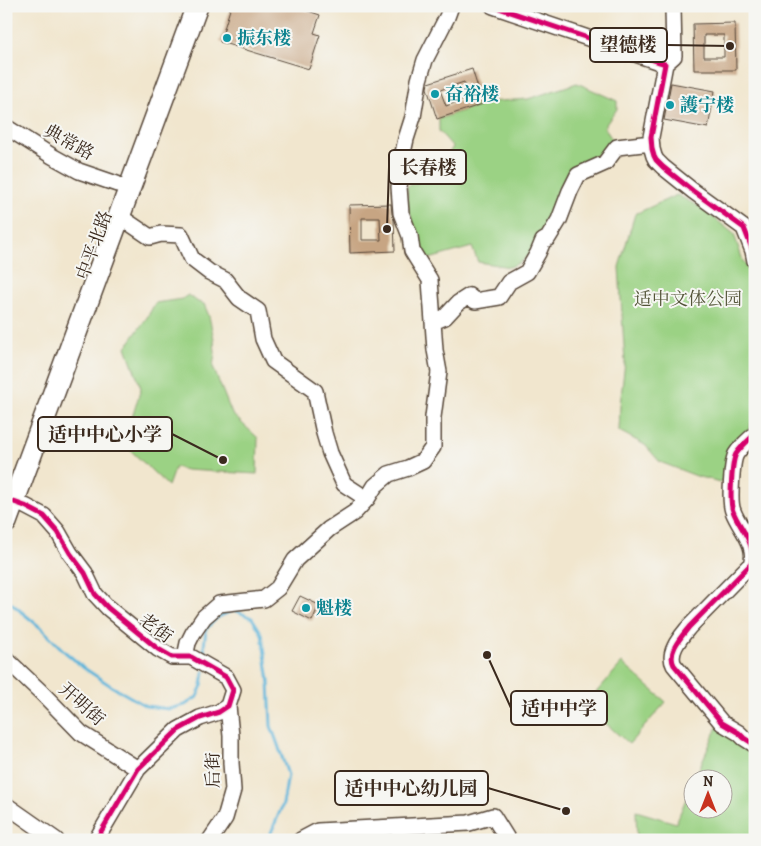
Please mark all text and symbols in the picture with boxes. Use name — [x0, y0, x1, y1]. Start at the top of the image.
place label: 振东楼 — [237, 26, 291, 50]
callout: 望德楼 — [590, 28, 667, 62]
marker: 振东楼 — [221, 32, 233, 44]
text: 望德楼 — [599, 32, 657, 58]
place label: 奋裕楼 — [445, 82, 499, 106]
marker: 奋裕楼 — [429, 88, 441, 100]
place label: 護宁楼 — [680, 93, 734, 117]
marker: 護宁楼 — [664, 99, 676, 111]
street label: 典常路 — [40, 118, 98, 166]
callout: 长春楼 — [389, 150, 466, 184]
text: 长春楼 — [399, 155, 457, 181]
street label: 中平北路 — [70, 207, 118, 283]
park label: 适中文体公园 — [634, 287, 742, 311]
callout: 适中中心小学 — [38, 417, 172, 451]
text: 适中中心小学 — [48, 422, 162, 448]
place label: 魁楼 — [316, 596, 352, 620]
marker: 魁楼 — [300, 602, 312, 614]
street label: 老街 — [134, 608, 178, 648]
street label: 开明街 — [54, 677, 110, 731]
callout: 适中中学 — [511, 691, 607, 725]
text: 适中中学 — [521, 696, 597, 722]
street label: 后街 — [201, 752, 225, 788]
north arrow — [684, 768, 734, 818]
callout: 适中中心幼儿园 — [335, 771, 488, 805]
text: N — [703, 772, 713, 791]
text: 适中中心幼儿园 — [344, 776, 478, 802]

